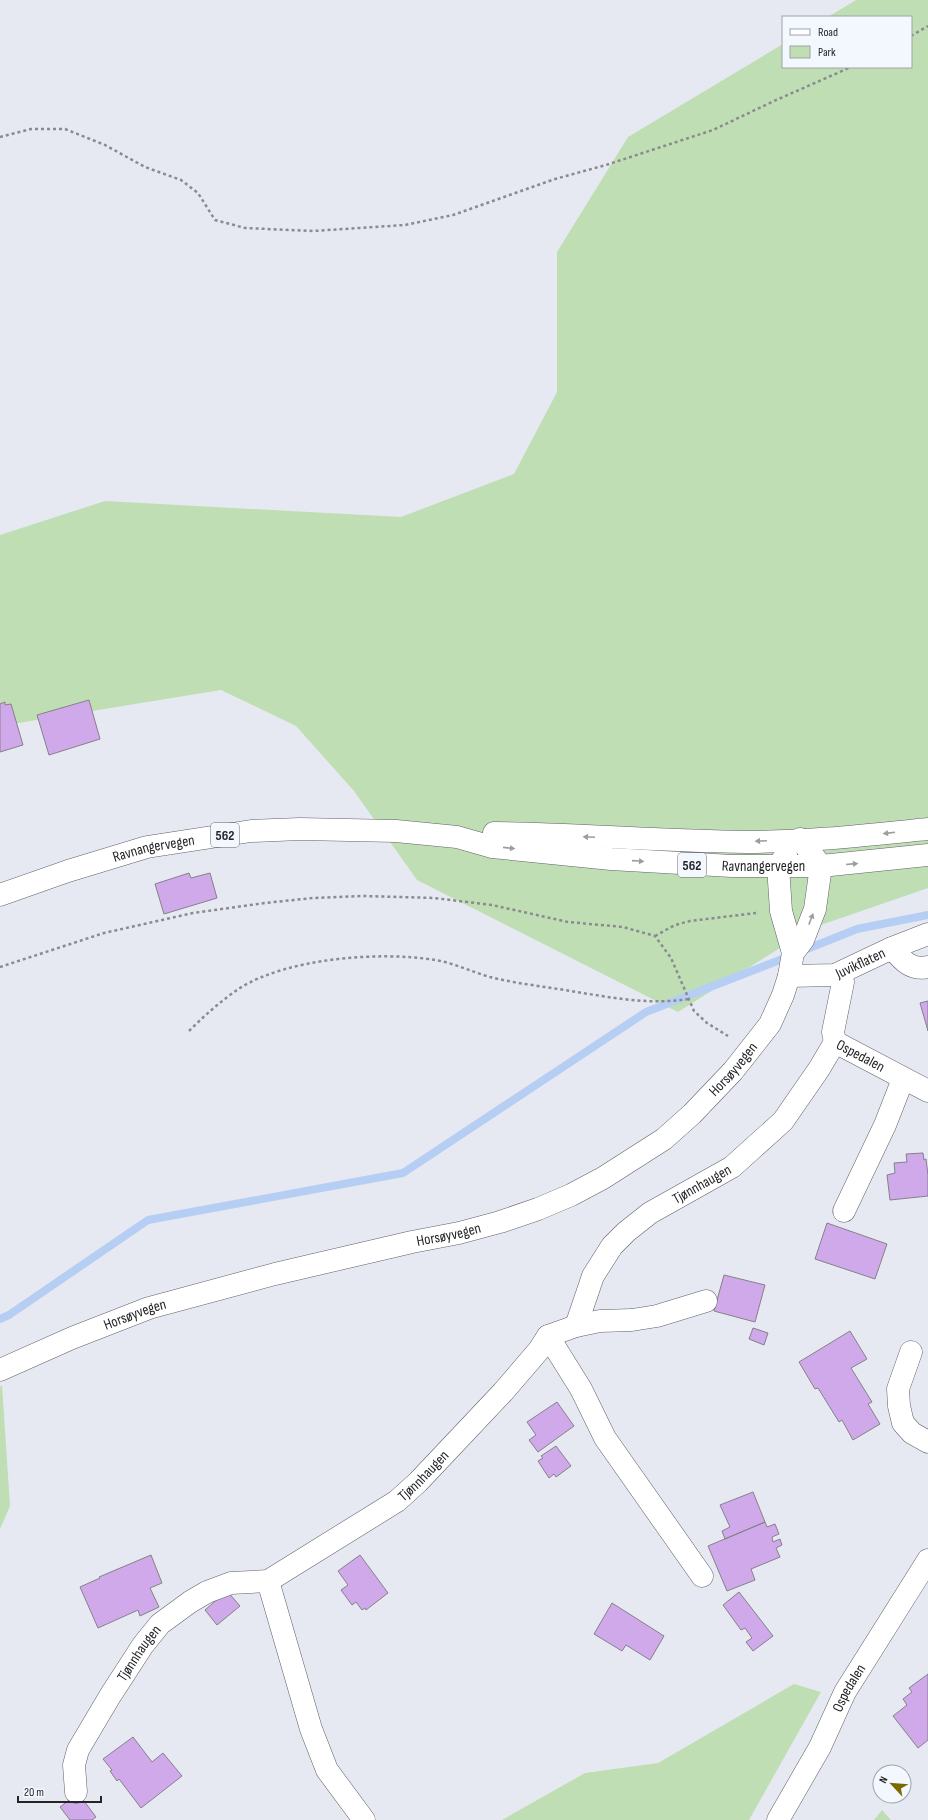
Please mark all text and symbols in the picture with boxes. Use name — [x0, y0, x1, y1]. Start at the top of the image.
legend — [782, 16, 912, 68]
text: Road — [818, 25, 838, 40]
text: Park — [818, 45, 836, 60]
road number: 562 — [211, 823, 239, 847]
street label: Ravnangervegen — [110, 830, 196, 866]
one-way arrow — [883, 830, 895, 836]
one-way arrow — [583, 834, 595, 841]
one-way arrow — [755, 838, 767, 845]
one-way arrow — [503, 845, 515, 852]
road number: 562 — [678, 853, 706, 877]
street label: Ravnangervegen — [721, 856, 805, 876]
one-way arrow — [632, 857, 644, 864]
one-way arrow — [846, 861, 858, 867]
one-way arrow — [808, 912, 814, 924]
street label: Juvikflaten — [831, 943, 888, 983]
street label: Ospedalen — [833, 1035, 888, 1076]
street label: Horsøyvegen — [705, 1038, 762, 1100]
street label: Tjønnhaugen — [669, 1160, 735, 1208]
street label: Horsøyvegen — [415, 1218, 483, 1250]
street label: Horsøyvegen — [101, 1294, 168, 1334]
street label: Tjønnhaugen — [394, 1446, 453, 1505]
street label: Tjønnhaugen — [112, 1621, 165, 1685]
street label: Ospedalen — [828, 1660, 870, 1715]
north arrow — [872, 1764, 912, 1804]
text: N — [876, 1774, 891, 1785]
scale bar — [18, 1778, 101, 1804]
text: 20 m — [24, 1785, 44, 1800]

